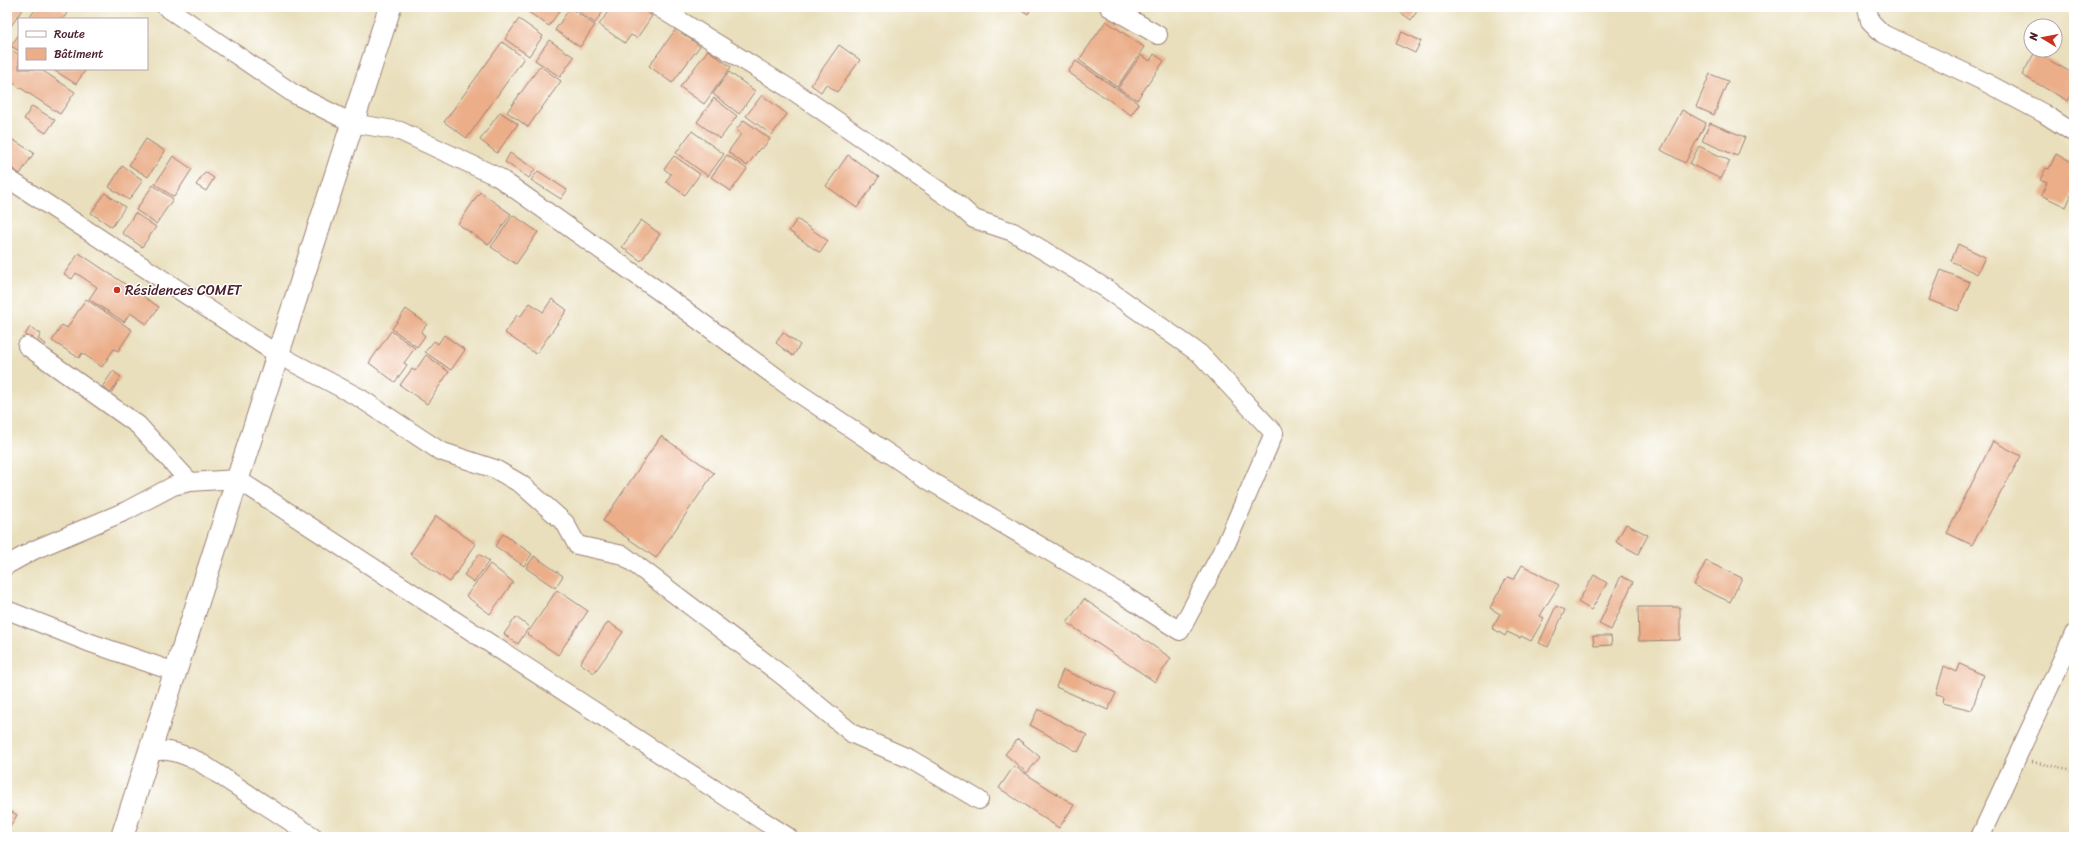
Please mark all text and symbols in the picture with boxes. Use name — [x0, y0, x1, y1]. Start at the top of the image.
legend — [18, 18, 148, 70]
north arrow — [2023, 18, 2063, 58]
text: Route — [54, 23, 85, 45]
text: N — [2023, 31, 2044, 43]
text: Bâtiment — [54, 43, 103, 65]
place label: Résidences COMET — [125, 278, 243, 303]
marker: Résidences COMET — [112, 285, 122, 295]

